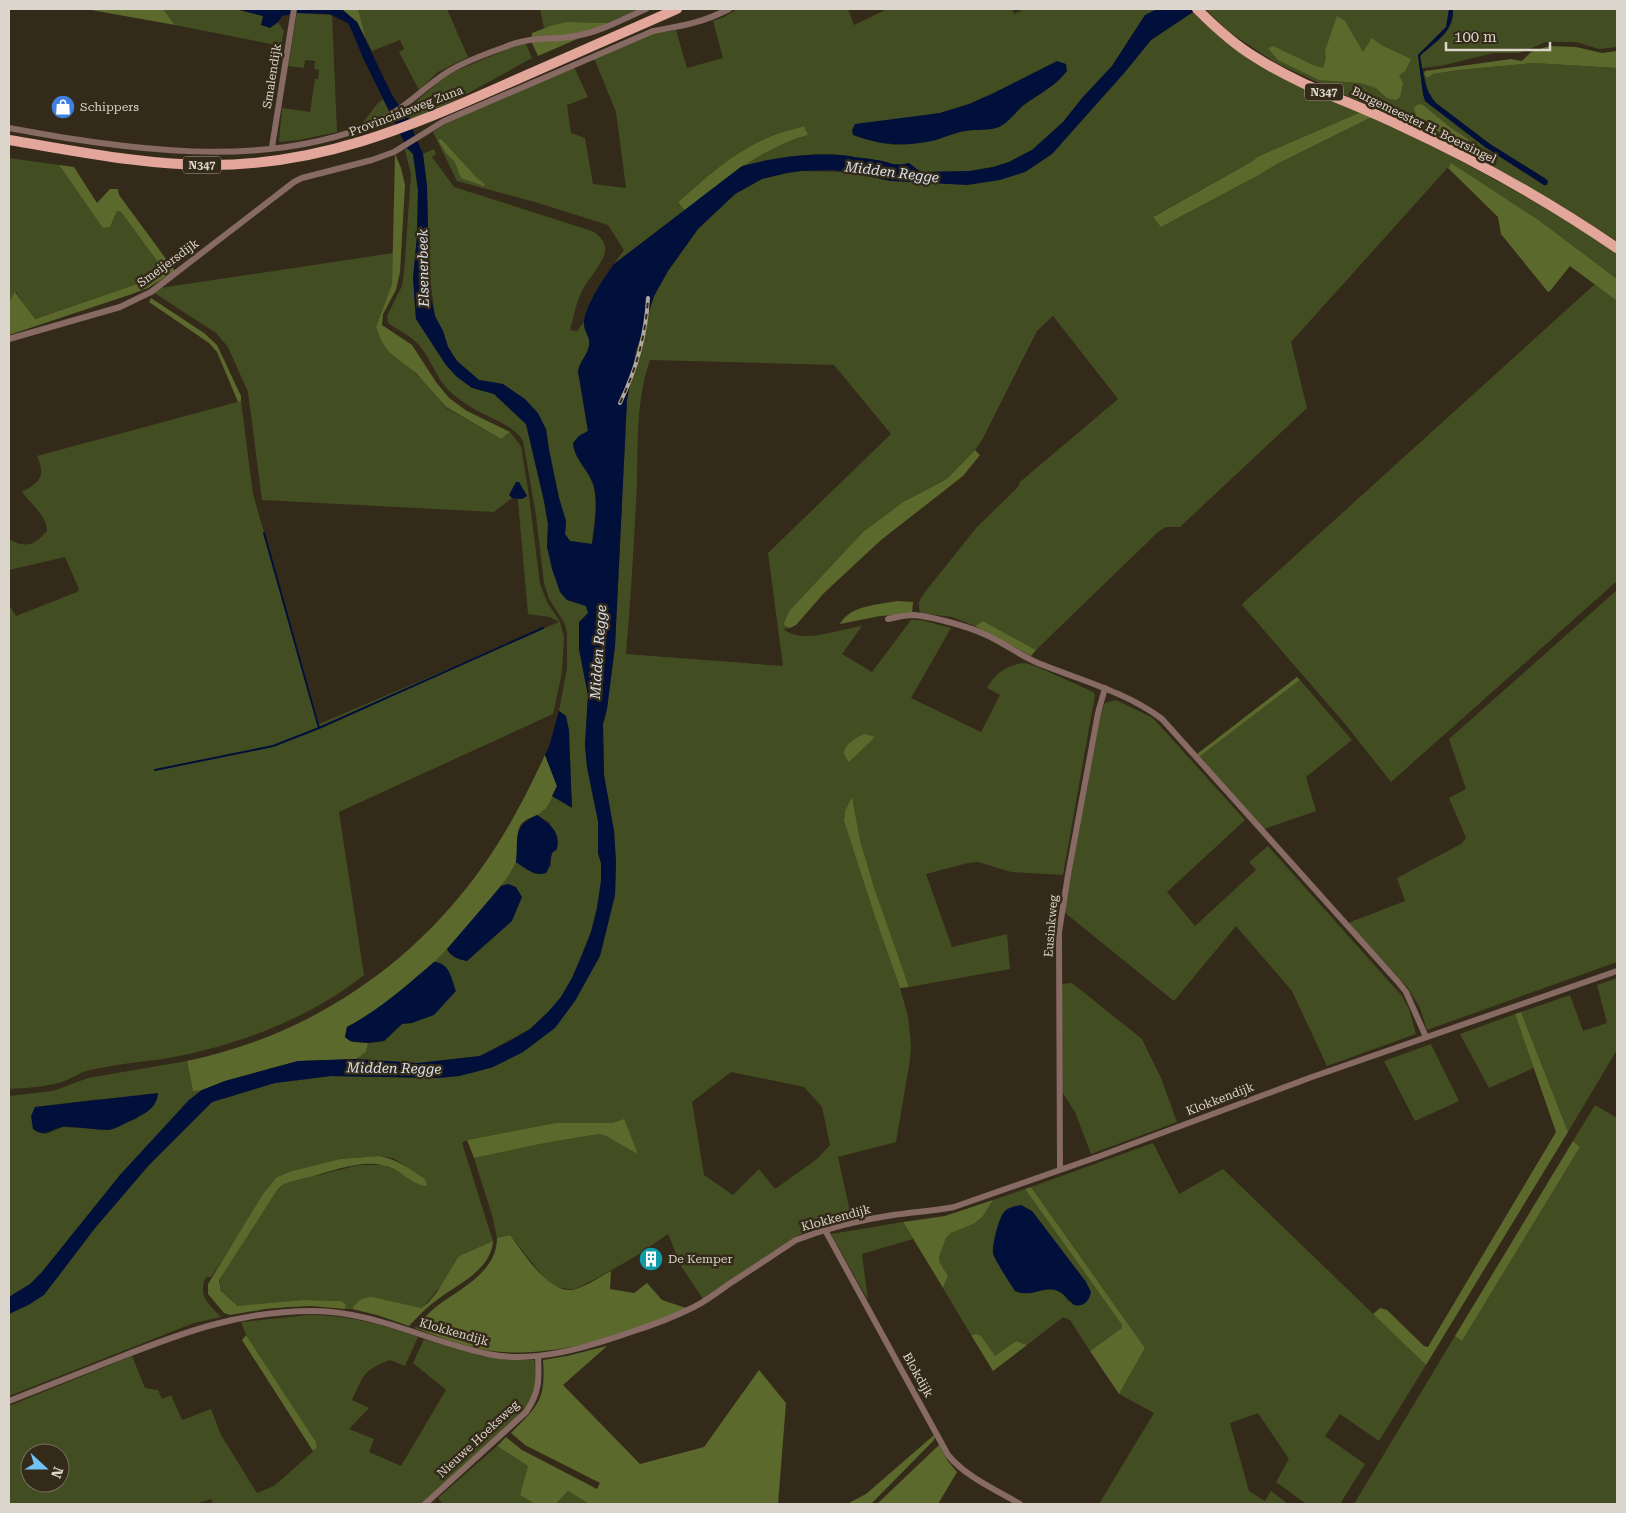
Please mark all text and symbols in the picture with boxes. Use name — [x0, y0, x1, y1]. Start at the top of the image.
scale bar — [1446, 20, 1550, 52]
text: 100 m — [1454, 28, 1497, 46]
street label: Smalendijk — [260, 42, 284, 110]
street label: Provincialeweg Zuna — [347, 83, 465, 139]
road number: N347 — [1305, 84, 1343, 100]
street label: Burgemeester H. Boersingel — [1349, 84, 1499, 166]
shop icon: Schippers — [50, 94, 76, 120]
place label: Schippers — [80, 100, 139, 114]
road number: N347 — [183, 156, 221, 174]
water label: Midden Regge — [843, 158, 940, 186]
water label: Elsenerbeek — [414, 228, 432, 308]
street label: Smeijersdijk — [135, 236, 202, 290]
water label: Midden Regge — [587, 604, 609, 701]
street label: Eusinkweg — [1041, 894, 1061, 958]
water label: Midden Regge — [346, 1059, 441, 1077]
street label: Klokkendijk — [1184, 1080, 1256, 1118]
street label: Klokkendijk — [800, 1202, 873, 1234]
building icon: De Kemper — [638, 1246, 664, 1272]
place label: De Kemper — [668, 1252, 732, 1266]
street label: Klokkendijk — [418, 1315, 491, 1349]
street label: Blokdijk — [900, 1350, 936, 1400]
street label: Nieuwe Hoeksweg — [434, 1397, 522, 1480]
north arrow — [20, 1443, 70, 1493]
text: N — [48, 1465, 67, 1481]

